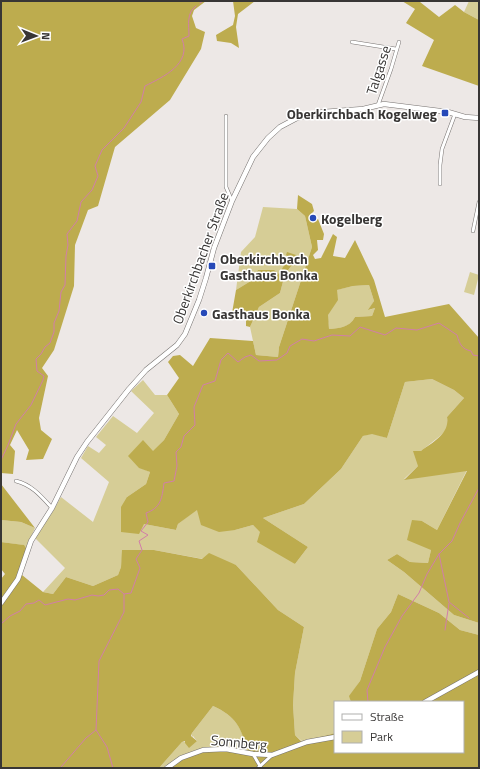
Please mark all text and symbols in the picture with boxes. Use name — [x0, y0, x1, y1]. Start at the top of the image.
north arrow — [16, 16, 56, 56]
text: N — [38, 32, 54, 40]
street label: Talgasse — [360, 43, 396, 97]
place label: Oberkirchbach Kogelweg — [287, 103, 438, 124]
marker: Oberkirchbach Kogelweg — [440, 108, 450, 118]
street label: Oberkirchbacher Straße — [166, 189, 234, 327]
place label: Kogelberg — [321, 208, 383, 229]
marker: Kogelberg — [308, 213, 318, 223]
place label: Oberkirchbach Gasthaus Bonka — [220, 248, 318, 285]
marker: Oberkirchbach Gasthaus Bonka — [207, 261, 217, 271]
place label: Gasthaus Bonka — [212, 303, 310, 324]
marker: Gasthaus Bonka — [199, 308, 209, 318]
legend — [334, 701, 464, 753]
text: Straße — [370, 707, 404, 726]
text: Park — [370, 727, 393, 746]
street label: Sonnberg — [210, 729, 268, 755]

